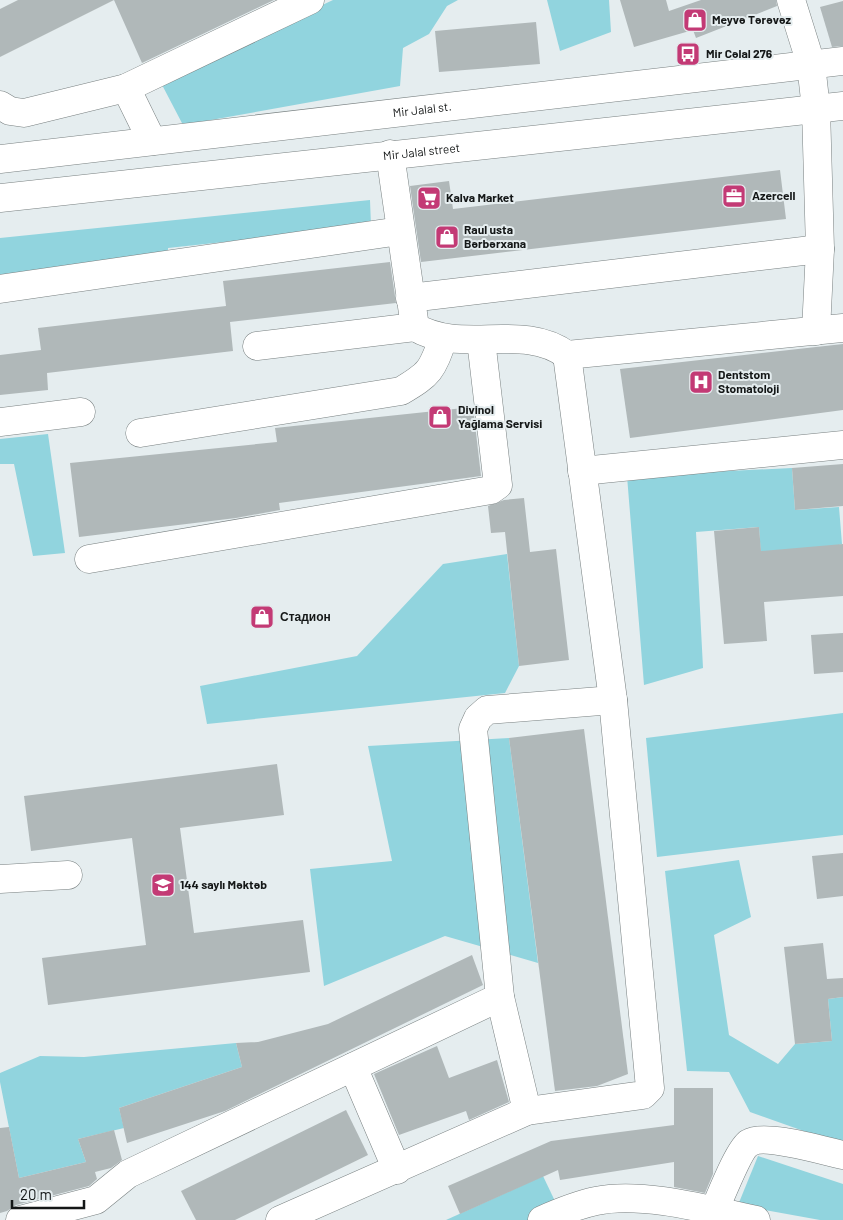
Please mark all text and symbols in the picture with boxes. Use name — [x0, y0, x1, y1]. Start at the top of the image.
shop icon: Meyvə Tərəvəz — [682, 7, 708, 33]
place label: Meyvə Tərəvəz — [712, 12, 791, 26]
bus stop icon: Mir Cəlal 276 — [675, 41, 701, 67]
place label: Mir Cəlal 276 — [706, 46, 773, 60]
street label: Mir Jalal st. — [392, 99, 452, 119]
street label: Mir Jalal street — [382, 140, 460, 162]
office icon: Azercell — [721, 183, 747, 209]
supermarket icon: Kalva Market — [416, 185, 442, 211]
place label: Azercell — [752, 188, 795, 202]
place label: Kalva Market — [446, 190, 514, 204]
place label: Raul usta Bərbərxana — [464, 222, 526, 250]
shop icon: Raul usta Bərbərxana — [434, 224, 460, 250]
place label: Dentstom Stomatoloji — [718, 367, 779, 395]
hospital icon: Dentstom Stomatoloji — [688, 369, 714, 395]
place label: Divinol Yağlama Servisi — [458, 402, 542, 430]
shop icon: Divinol Yağlama Servisi — [427, 404, 453, 430]
shop icon: Стадион — [249, 604, 275, 630]
place label: Стадион — [280, 609, 331, 624]
school or university icon: 144 saylı Məktəb — [150, 872, 176, 898]
place label: 144 saylı Məktəb — [180, 877, 267, 891]
scale bar — [12, 1178, 85, 1210]
text: 20 m — [20, 1185, 52, 1203]

